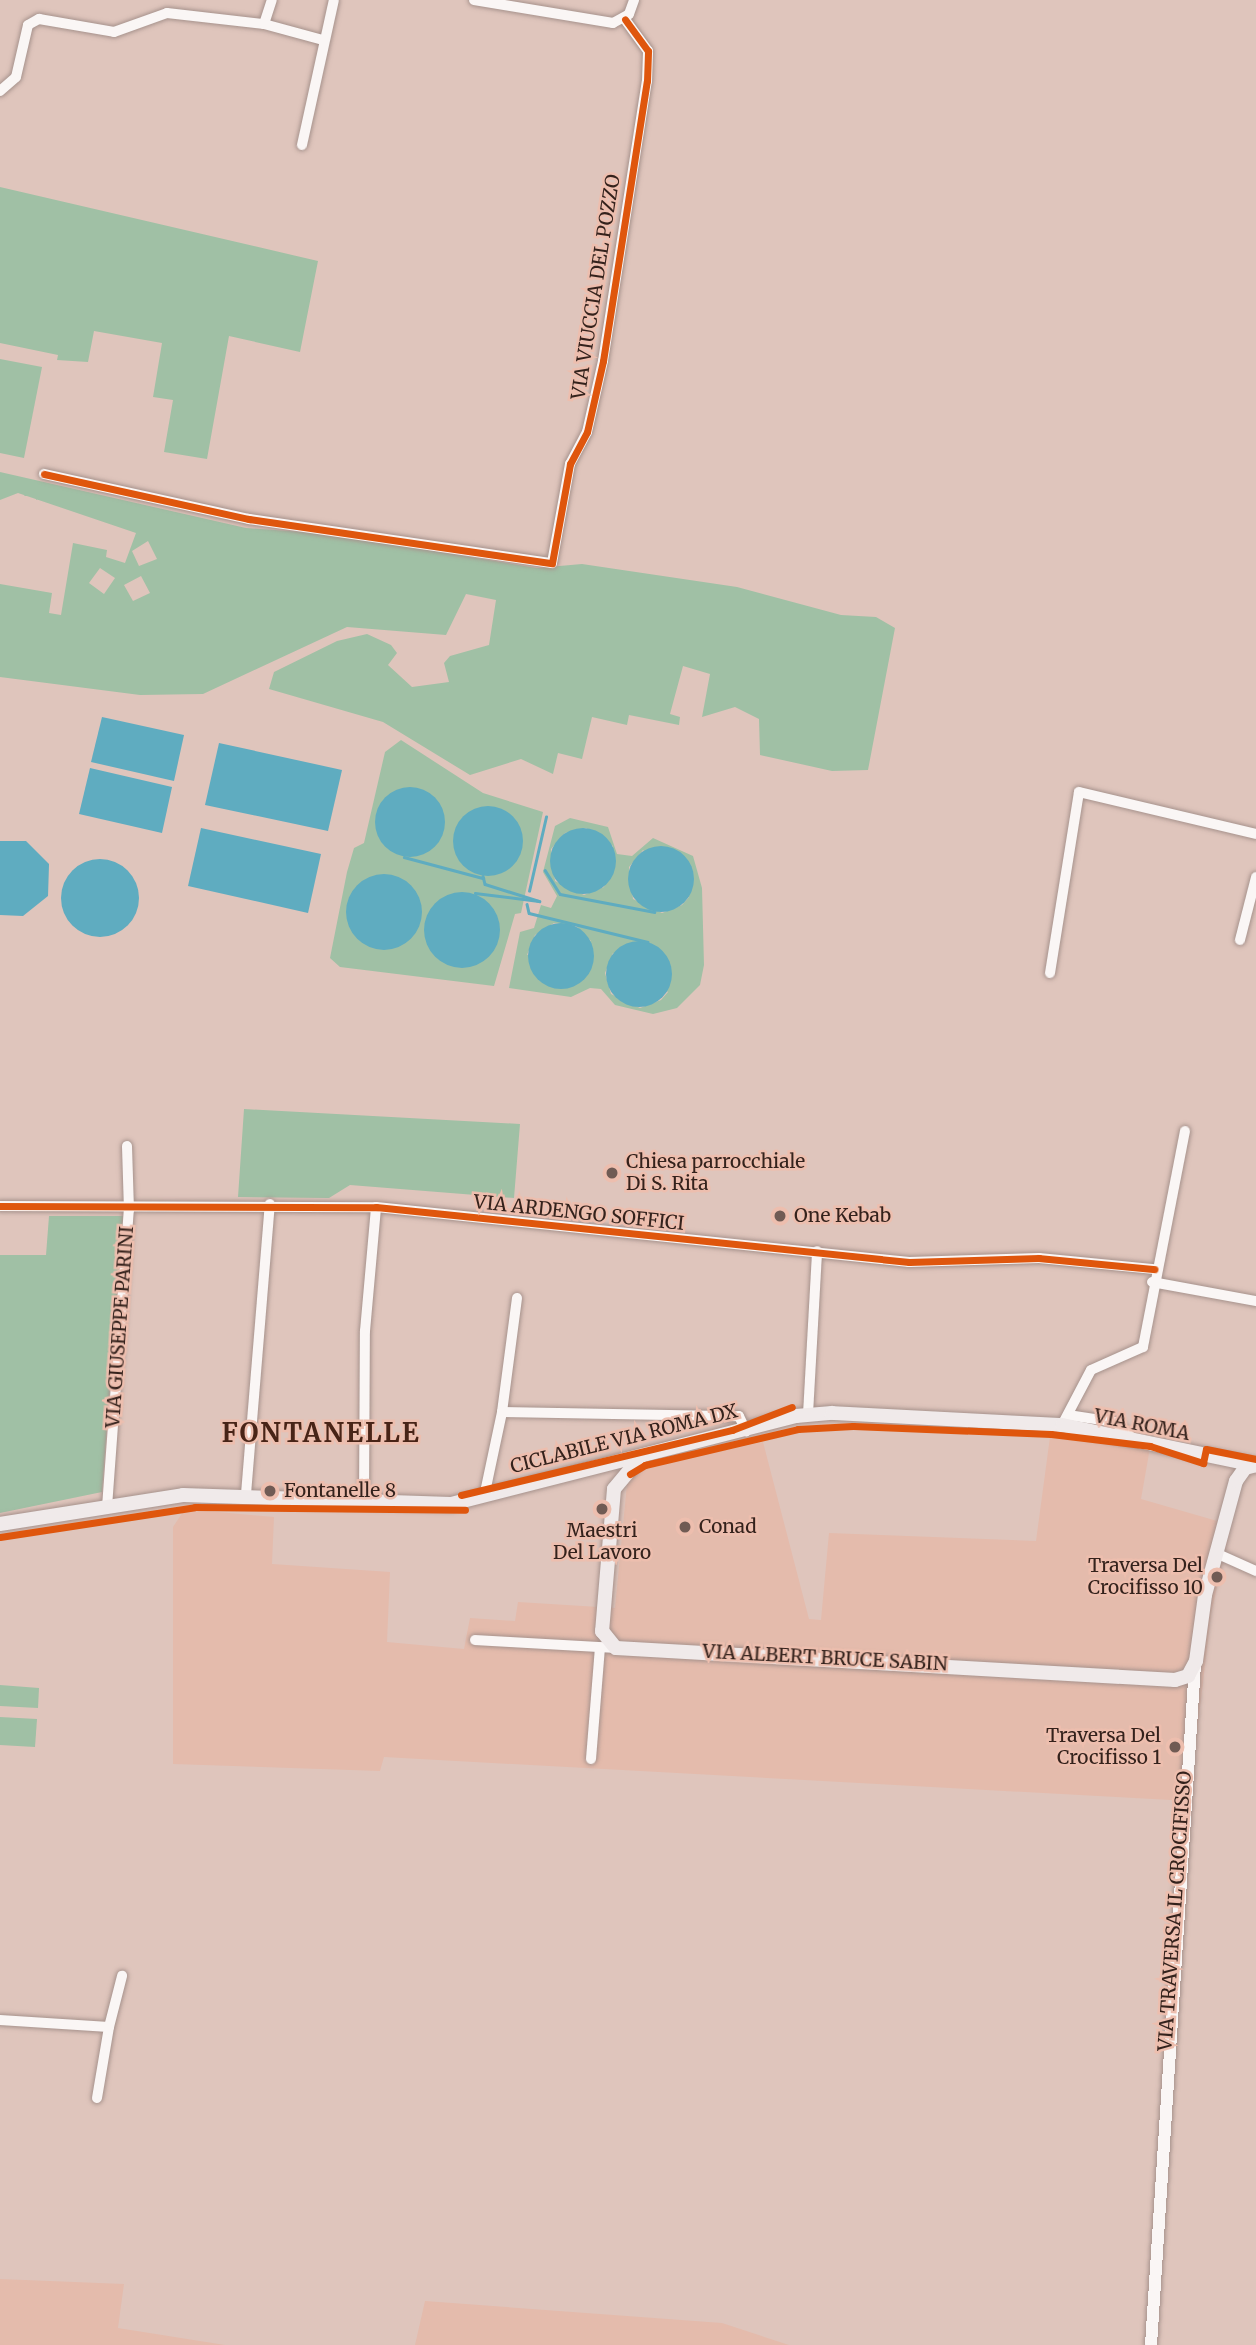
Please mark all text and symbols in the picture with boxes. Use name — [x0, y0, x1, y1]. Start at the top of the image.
street label: VIA VIUCCIA DEL POZZO — [567, 173, 625, 401]
place label: Chiesa parrocchiale Di S. Rita — [626, 1151, 805, 1195]
marker: Chiesa parrocchiale Di S. Rita — [604, 1165, 620, 1181]
street label: VIA ARDENGO SOFFICI — [473, 1191, 685, 1235]
place label: One Kebab — [794, 1205, 891, 1227]
marker: One Kebab — [772, 1208, 788, 1224]
street label: VIA GIUSEPPE PARINI — [102, 1225, 138, 1429]
street label: CICLABILE VIA ROMA DX — [508, 1400, 740, 1478]
street label: VIA ROMA — [1092, 1405, 1192, 1445]
district label: FONTANELLE — [223, 1417, 419, 1449]
place label: Fontanelle 8 — [284, 1480, 396, 1502]
marker: Fontanelle 8 — [262, 1483, 278, 1499]
marker: Maestri Del Lavoro — [594, 1501, 610, 1517]
place label: Conad — [699, 1516, 757, 1538]
marker: Conad — [677, 1519, 693, 1535]
place label: Maestri Del Lavoro — [553, 1520, 651, 1564]
place label: Traversa Del Crocifisso 10 — [1088, 1555, 1203, 1599]
marker: Traversa Del Crocifisso 10 — [1209, 1569, 1225, 1585]
street label: VIA ALBERT BRUCE SABIN — [702, 1640, 948, 1676]
place label: Traversa Del Crocifisso 1 — [1046, 1725, 1161, 1769]
marker: Traversa Del Crocifisso 1 — [1167, 1739, 1183, 1755]
street label: VIA TRAVERSA IL CROCIFISSO — [1154, 1770, 1196, 2052]

